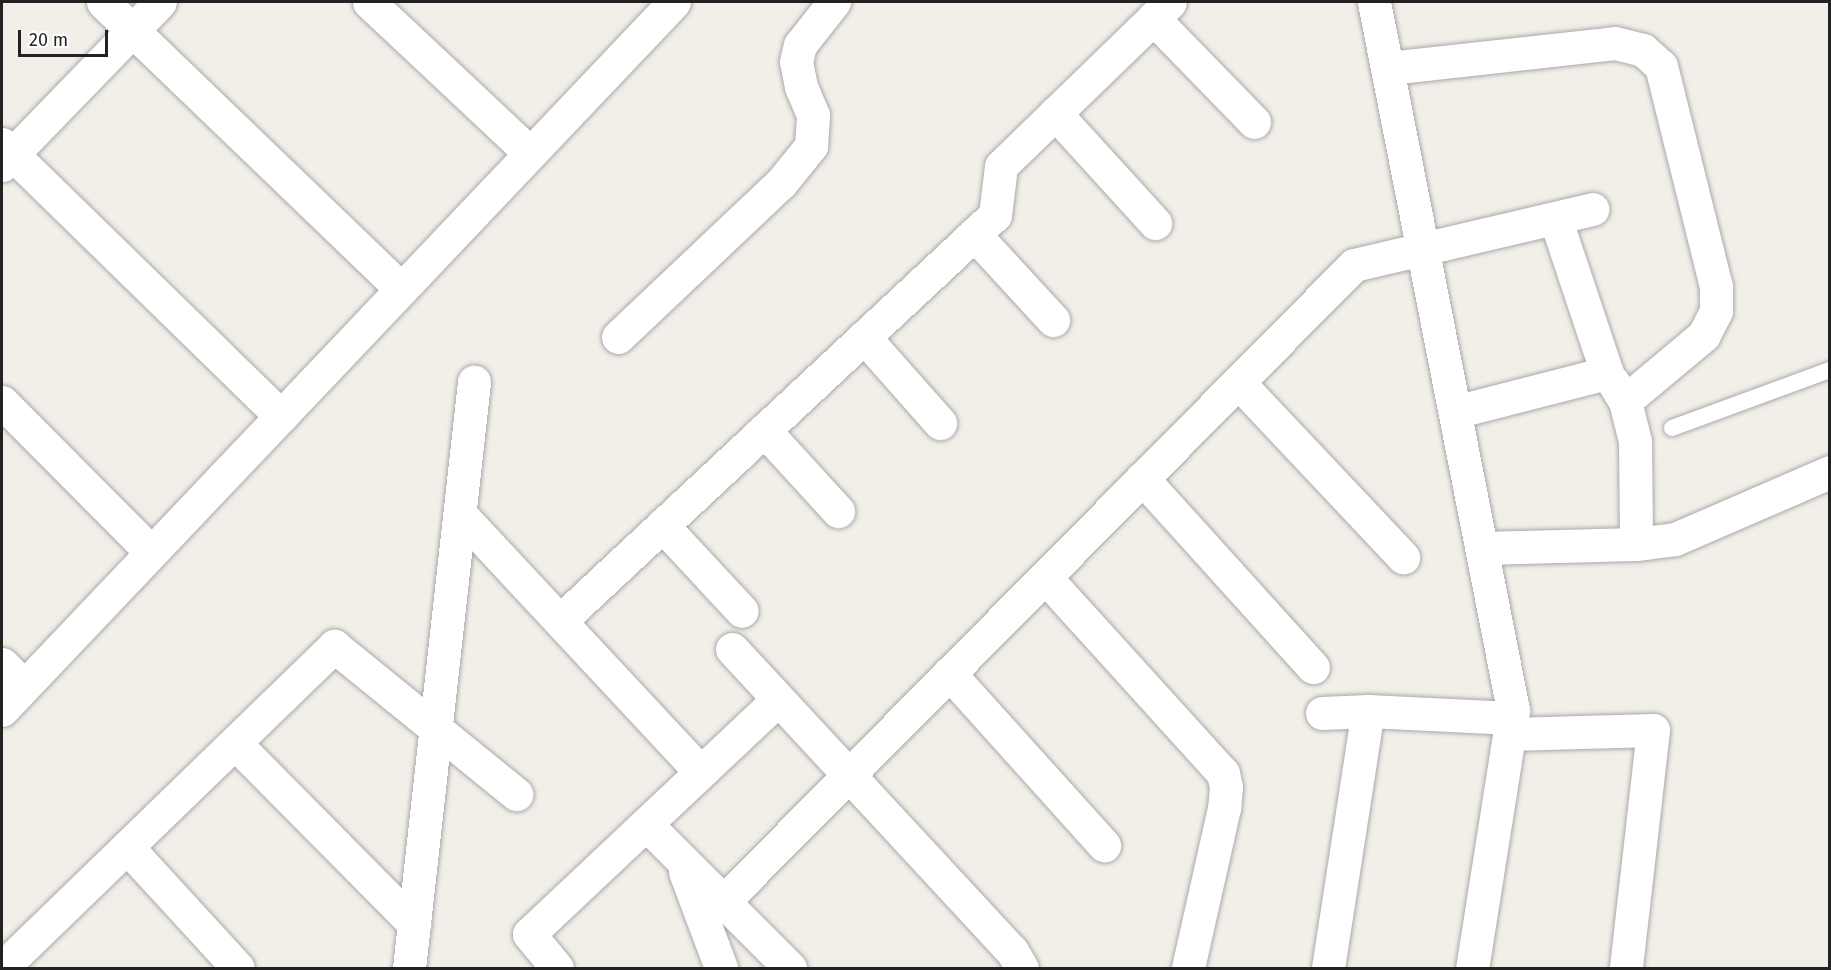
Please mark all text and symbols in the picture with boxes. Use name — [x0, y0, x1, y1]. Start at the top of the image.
scale bar — [21, 18, 111, 56]
text: 20 m — [29, 29, 68, 51]

